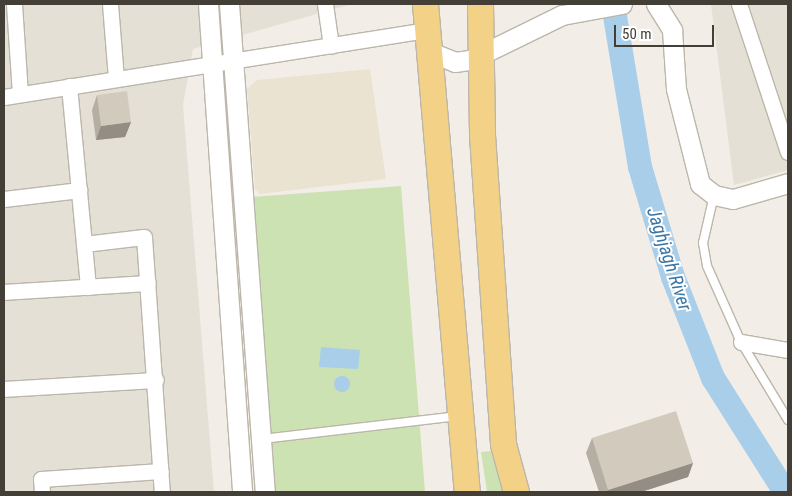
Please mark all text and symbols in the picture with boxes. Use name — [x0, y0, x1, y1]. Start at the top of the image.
scale bar — [617, 15, 717, 47]
text: 50 m — [622, 25, 652, 43]
water label: Jaghjagh River — [642, 205, 696, 313]

